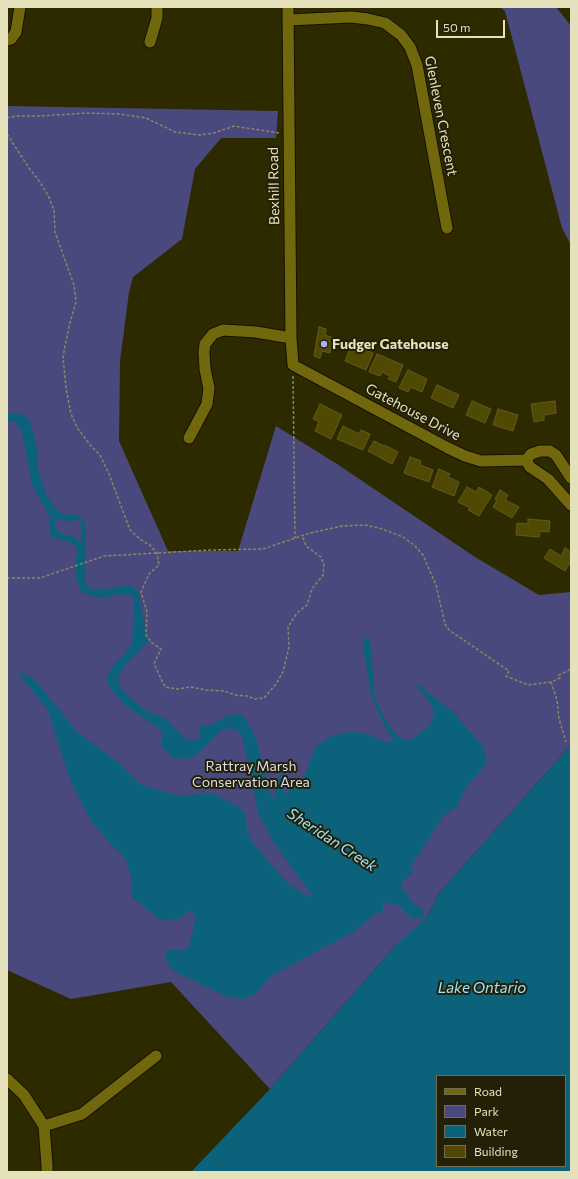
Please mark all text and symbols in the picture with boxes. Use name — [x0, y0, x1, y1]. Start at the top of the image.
scale bar — [438, 12, 507, 38]
text: 50 m — [443, 20, 471, 34]
street label: Glenleven Crescent — [421, 55, 461, 177]
street label: Bexhill Road — [265, 147, 283, 225]
place label: Fudger Gatehouse — [332, 336, 449, 352]
marker: Fudger Gatehouse — [319, 339, 329, 349]
street label: Gatehouse Drive — [363, 380, 463, 444]
park label: Rattray Marsh Conservation Area — [192, 758, 310, 790]
water label: Sheridan Creek — [284, 804, 380, 876]
water label: Lake Ontario — [438, 979, 526, 997]
legend — [436, 1075, 566, 1167]
text: Road — [474, 1084, 502, 1098]
text: Park — [474, 1104, 499, 1118]
text: Water — [474, 1124, 508, 1138]
text: Building — [474, 1144, 518, 1158]

